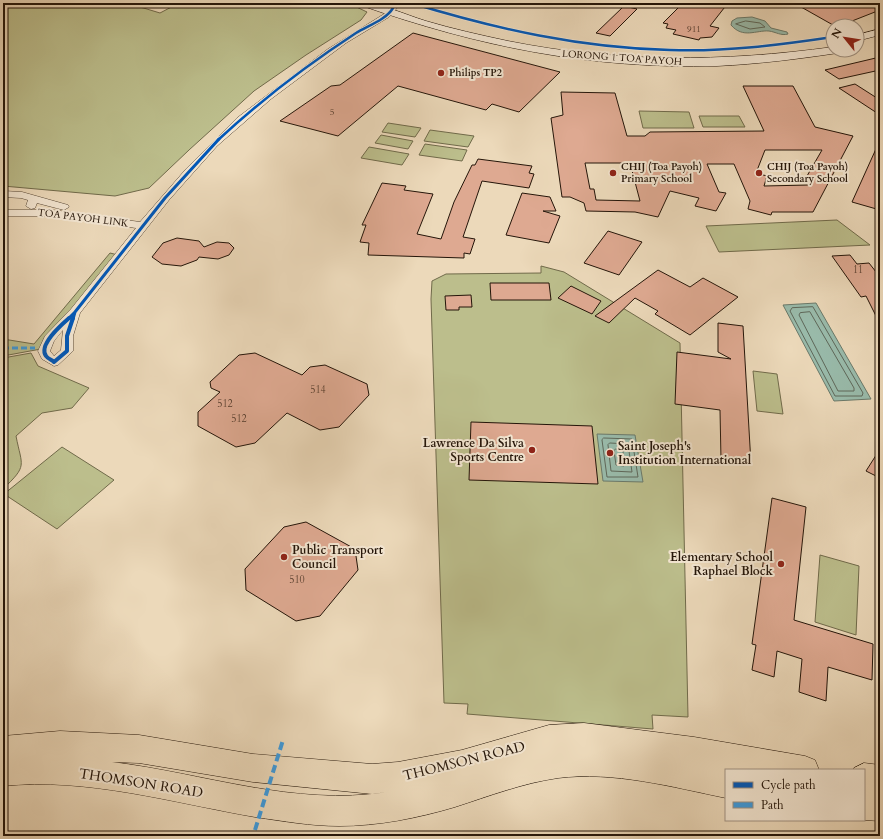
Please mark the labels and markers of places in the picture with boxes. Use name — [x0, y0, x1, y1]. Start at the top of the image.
place label: Philips TP2 — [449, 66, 502, 80]
marker: Philips TP2 — [436, 68, 446, 78]
place label: CHIJ (Toa Payoh) Primary School — [621, 160, 702, 186]
place label: CHIJ (Toa Payoh) Secondary School — [767, 160, 848, 186]
marker: CHIJ (Toa Payoh) Primary School — [608, 168, 618, 178]
marker: CHIJ (Toa Payoh) Secondary School — [754, 168, 764, 178]
place label: Lawrence Da Silva Sports Centre — [423, 435, 524, 465]
place label: Saint Joseph's Institution International — [618, 438, 752, 468]
marker: Lawrence Da Silva Sports Centre — [527, 445, 537, 455]
marker: Saint Joseph's Institution International — [605, 448, 615, 458]
place label: Public Transport Council — [292, 542, 384, 572]
place label: Elementary School Raphael Block — [670, 549, 774, 579]
marker: Public Transport Council — [279, 552, 289, 562]
marker: Elementary School Raphael Block — [776, 559, 786, 569]

